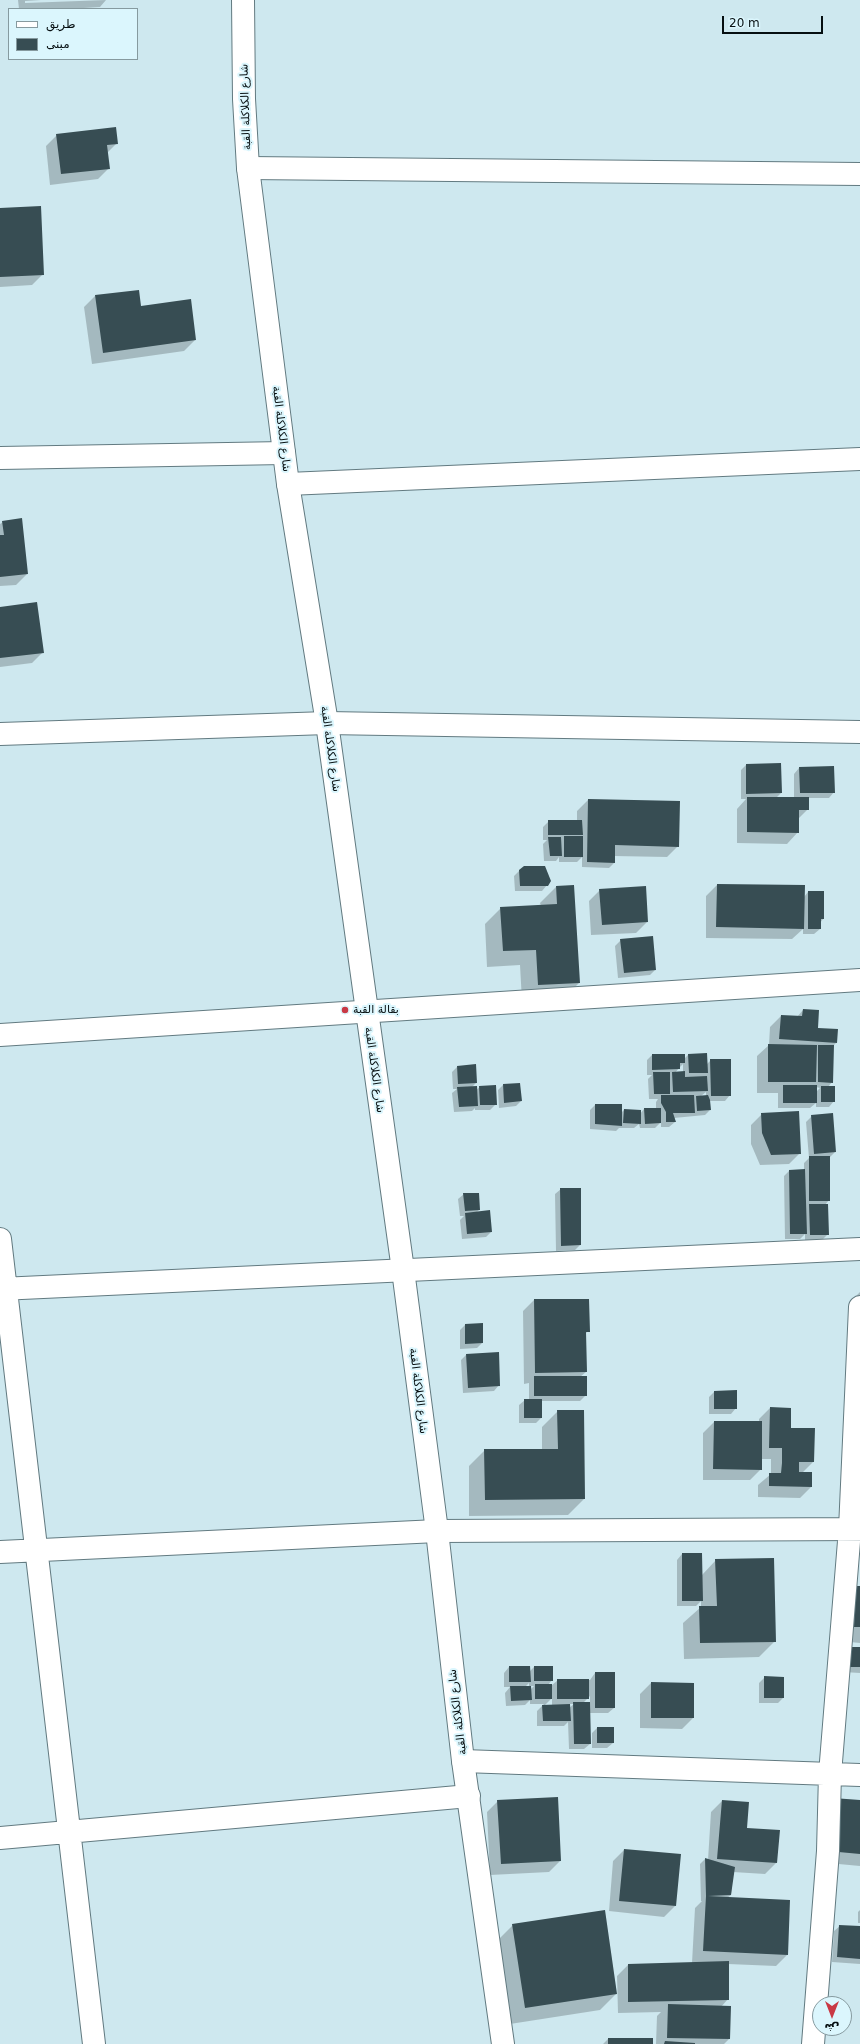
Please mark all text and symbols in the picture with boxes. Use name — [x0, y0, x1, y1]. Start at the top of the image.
legend — [8, 8, 138, 60]
scale bar — [724, 8, 825, 34]
text: 20 m — [729, 16, 760, 30]
text: طريق — [46, 17, 76, 31]
text: مبنى — [46, 37, 70, 51]
street label: شارع الكلاكلة القبة — [238, 64, 254, 150]
street label: شارع الكلاكلة القبة — [269, 385, 293, 473]
street label: شارع الكلاكلة القبة — [317, 705, 343, 793]
place label: بقالة القبة — [353, 1003, 399, 1017]
marker: بقالة القبة — [340, 1005, 350, 1015]
street label: شارع الكلاكلة القبة — [361, 1026, 387, 1114]
street label: شارع الكلاكلة القبة — [406, 1347, 430, 1435]
street label: شارع الكلاكلة القبة — [446, 1668, 470, 1756]
north arrow — [812, 1996, 852, 2036]
text: ش — [824, 2021, 840, 2034]

